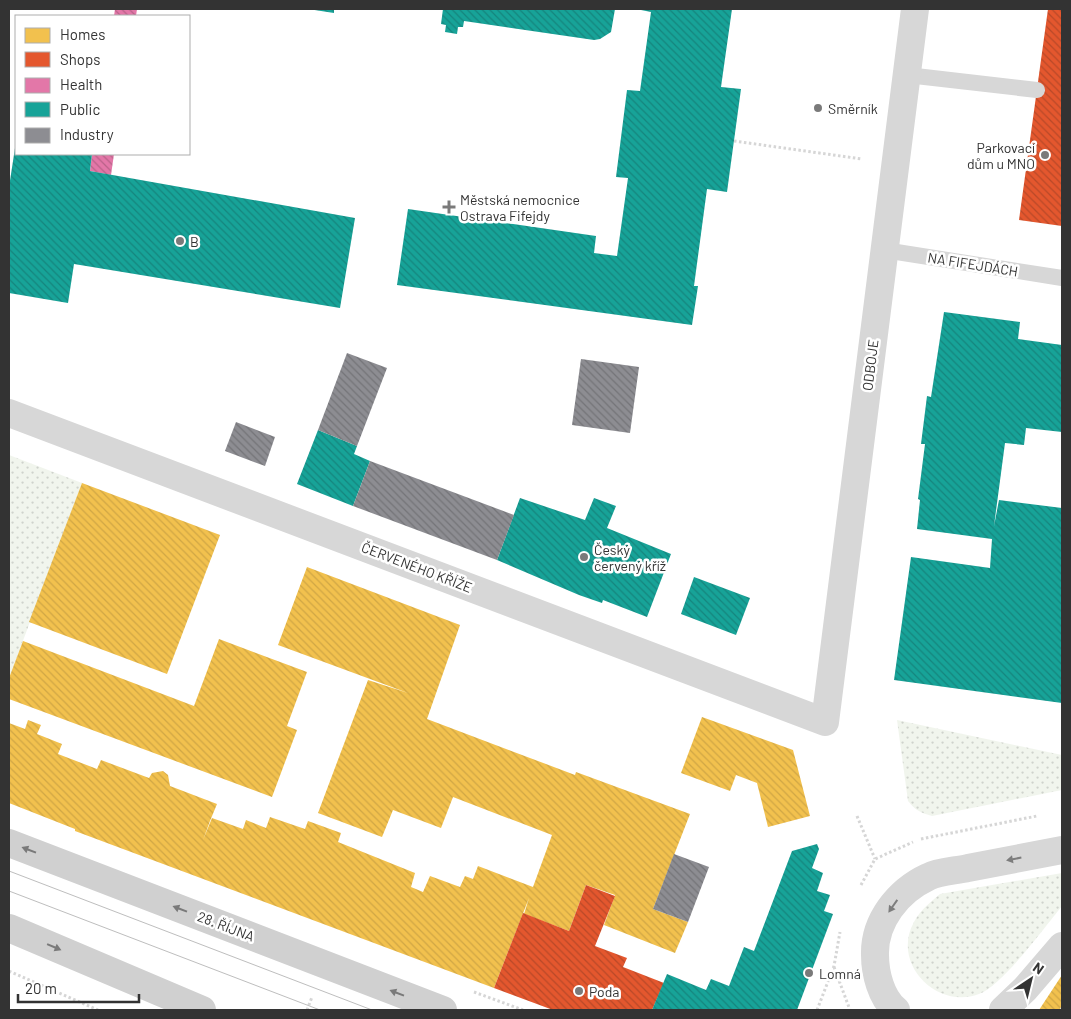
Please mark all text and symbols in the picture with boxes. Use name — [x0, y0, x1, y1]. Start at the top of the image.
legend — [15, 15, 190, 155]
text: Homes — [60, 25, 105, 43]
text: Shops — [60, 50, 100, 68]
text: Health — [60, 75, 102, 93]
text: Public — [60, 100, 100, 118]
place label: Směrník — [828, 100, 878, 117]
marker: Směrník — [812, 102, 824, 114]
text: Industry — [60, 125, 114, 143]
place label: Parkovací dům u MNO — [967, 139, 1035, 172]
marker: Parkovací dům u MNO — [1039, 149, 1051, 161]
place label: Městská nemocnice Ostrava Fifejdy — [460, 191, 580, 224]
marker: Městská nemocnice Ostrava Fifejdy — [442, 200, 456, 214]
place label: B — [190, 233, 199, 250]
marker: B — [174, 235, 186, 247]
street label: NA FIFEJDÁCH — [927, 248, 1019, 280]
street label: ODBOJE — [858, 338, 882, 392]
street label: ČERVENÉHO KŘÍŽE — [359, 538, 475, 596]
place label: Český červený kříž — [594, 541, 666, 574]
marker: Český červený kříž — [578, 551, 590, 563]
one-way arrow — [21, 846, 36, 854]
one-way arrow — [1006, 856, 1022, 864]
one-way arrow — [888, 899, 898, 913]
one-way arrow — [172, 905, 187, 913]
street label: 28. ŘÍJNA — [195, 907, 257, 945]
one-way arrow — [47, 943, 62, 951]
north arrow — [1006, 954, 1056, 1004]
text: N — [1030, 958, 1047, 978]
place label: Lomná — [819, 965, 861, 982]
marker: Lomná — [803, 967, 815, 979]
scale bar — [18, 972, 139, 1004]
text: 20 m — [25, 979, 57, 997]
place label: Poda — [589, 983, 619, 1000]
marker: Poda — [573, 985, 585, 997]
one-way arrow — [390, 988, 404, 996]

